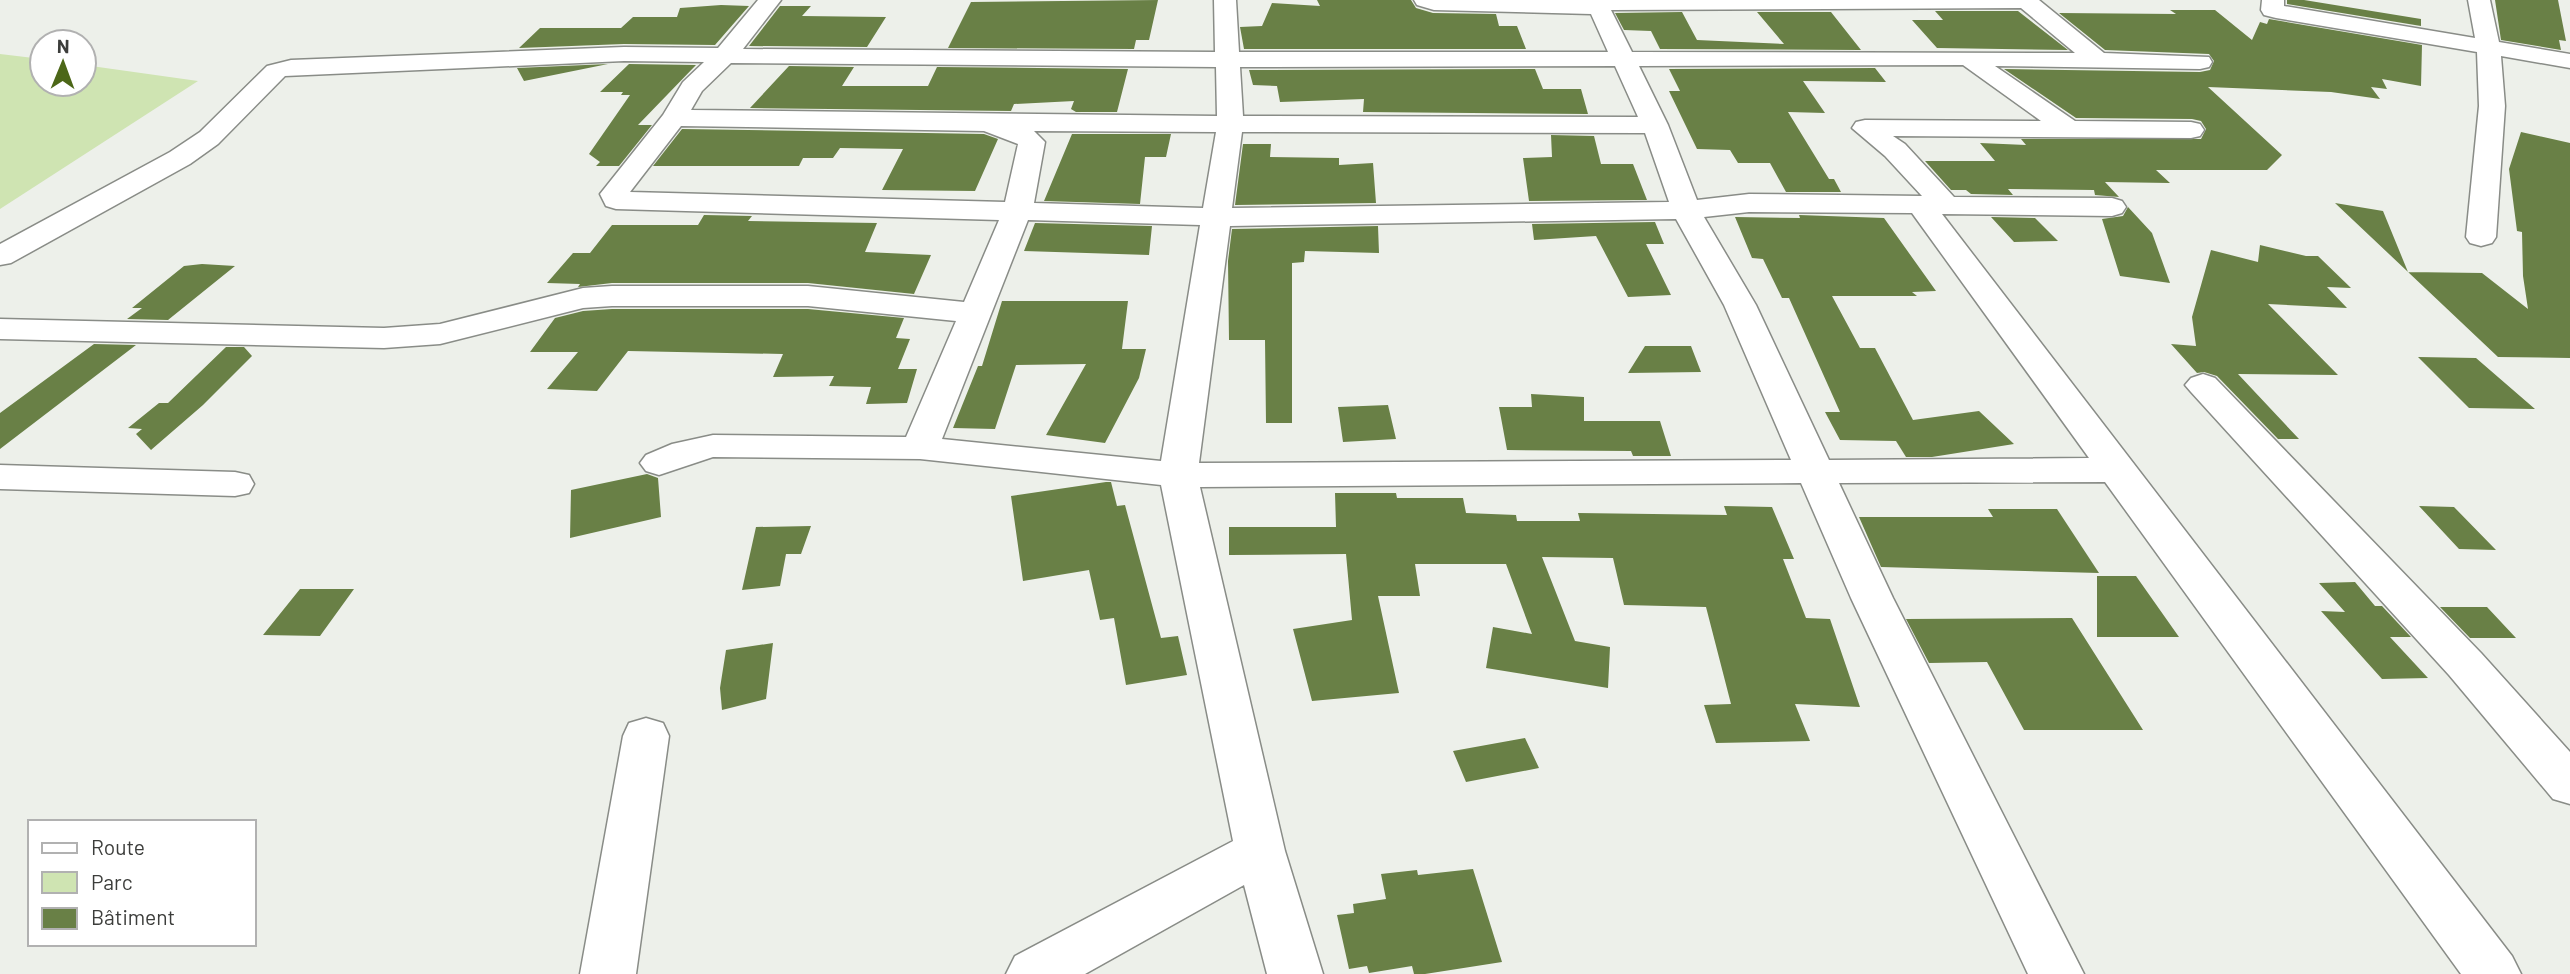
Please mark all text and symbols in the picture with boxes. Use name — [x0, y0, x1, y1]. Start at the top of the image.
north arrow — [28, 28, 98, 98]
text: N — [57, 34, 70, 57]
legend — [28, 820, 256, 946]
text: Route — [91, 834, 145, 859]
text: Parc — [91, 869, 133, 894]
text: Bâtiment — [91, 904, 175, 929]

